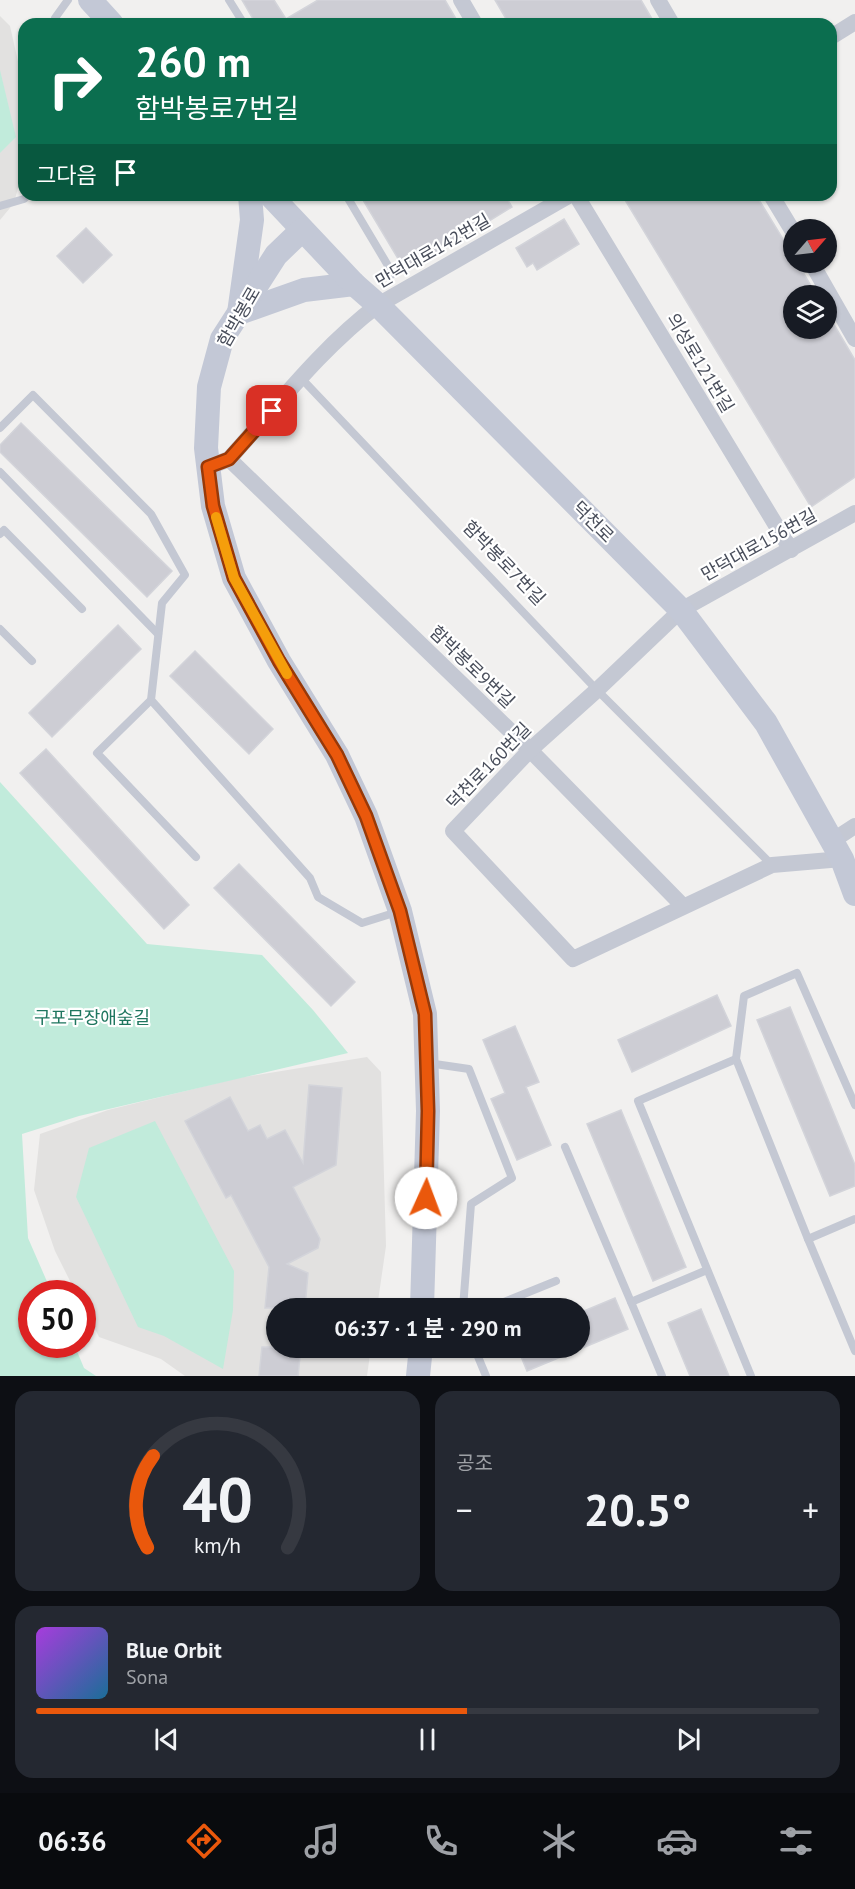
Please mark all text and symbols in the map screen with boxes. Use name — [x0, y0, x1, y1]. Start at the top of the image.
text: 260 m — [135, 34, 251, 89]
icon: right — [36, 42, 114, 120]
text: 함박봉로7번길 — [135, 91, 299, 125]
icon: arrive — [109, 156, 142, 189]
text: 그다음 — [36, 161, 97, 189]
street label: 만덕대로142번길 — [371, 208, 494, 293]
north arrow — [783, 219, 837, 273]
map controls — [783, 219, 837, 339]
street label: 함박봉로 — [212, 282, 265, 351]
button: layers — [783, 285, 837, 339]
street label: 의성로121번길 — [662, 309, 739, 417]
pin — [246, 385, 297, 436]
icon: arrive — [255, 394, 288, 427]
street label: 덕천로 — [568, 496, 619, 547]
street label: 만덕대로156번길 — [697, 503, 821, 586]
street label: 함박봉로7번길 — [458, 515, 551, 610]
street label: 함박봉로9번길 — [425, 620, 520, 713]
street label: 덕천로160번길 — [441, 717, 536, 814]
park label: 구포무장애숲길 — [34, 1006, 150, 1029]
position arrow — [394, 1166, 458, 1230]
speed limit sign: 50 — [18, 1280, 96, 1358]
text: 06:37 · 1 분 · 290 m — [334, 1314, 522, 1342]
text: 공조 — [456, 1450, 493, 1476]
text: 40 — [182, 1458, 253, 1539]
text: 20.5° — [584, 1480, 691, 1538]
text: − — [456, 1488, 473, 1531]
text: + — [802, 1488, 819, 1531]
text: km/h — [194, 1531, 241, 1559]
text: Blue Orbit — [126, 1636, 222, 1664]
text: Sona — [126, 1664, 168, 1690]
icon: previous — [150, 1723, 183, 1756]
icon: pause — [411, 1723, 444, 1756]
icon: next — [672, 1723, 705, 1756]
icon: directions — [183, 1820, 225, 1862]
icon: music — [301, 1820, 343, 1862]
icon: phone — [420, 1820, 462, 1862]
icon: climate — [538, 1820, 580, 1862]
icon: car — [656, 1820, 698, 1862]
icon: filters — [775, 1820, 817, 1862]
text: 06:36 — [38, 1824, 107, 1858]

